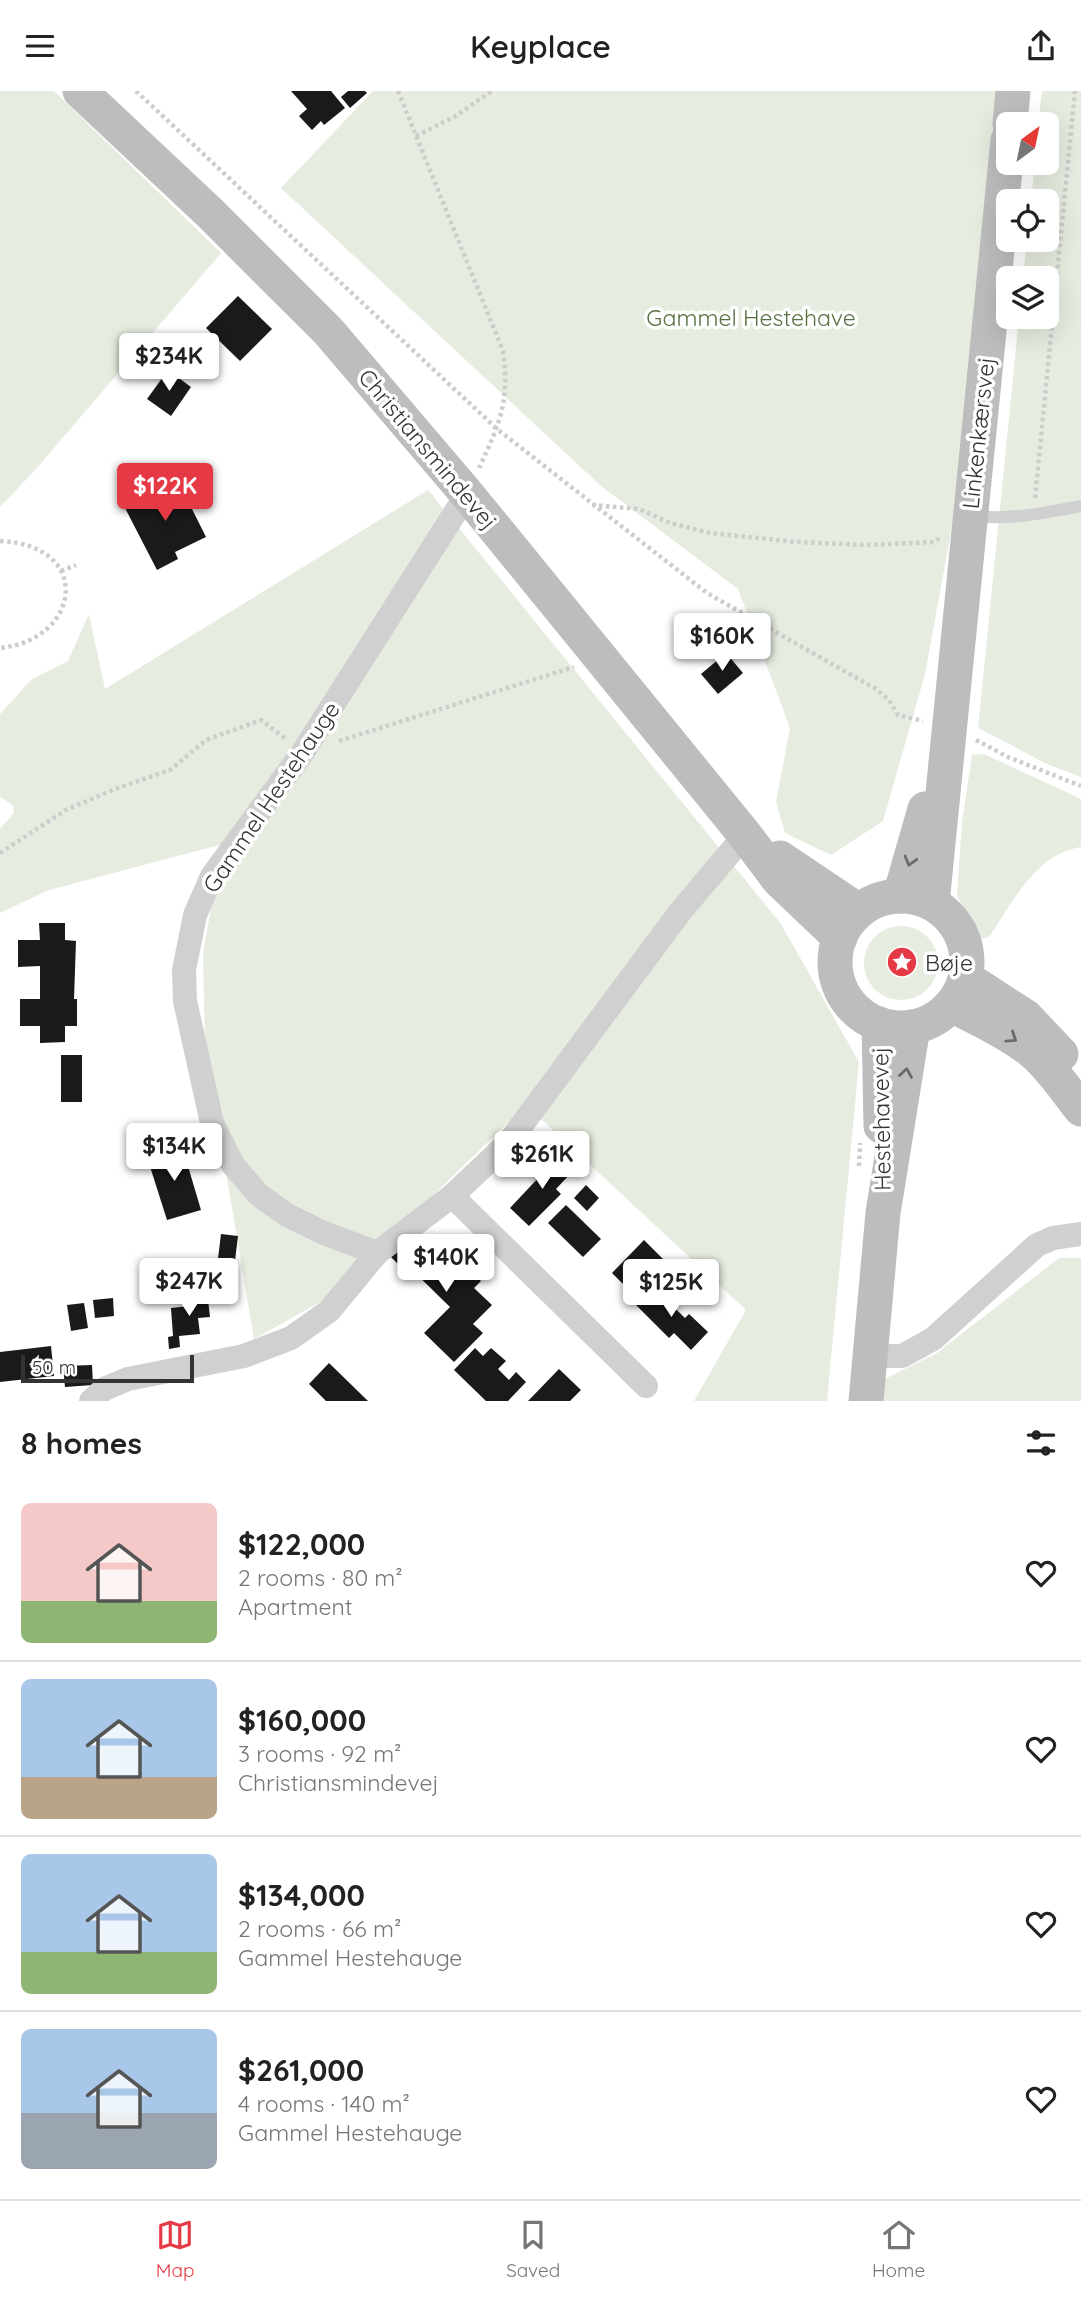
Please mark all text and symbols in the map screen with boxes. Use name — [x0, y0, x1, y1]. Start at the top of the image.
text: Keyplace — [470, 26, 611, 66]
icon: menu — [21, 27, 59, 65]
icon: share — [1022, 27, 1060, 65]
north arrow — [996, 112, 1059, 175]
map controls — [996, 112, 1059, 329]
button: locate — [996, 189, 1059, 252]
button: layers — [996, 266, 1059, 329]
park label: Gammel Hestehave — [646, 303, 856, 332]
pin: $234K — [120, 334, 218, 393]
text: $234K — [135, 341, 203, 370]
street label: Linkenkærsvej — [956, 356, 1000, 510]
street label: Christiansmindevej — [352, 363, 504, 535]
pin: $122K — [116, 463, 214, 523]
text: $122K — [133, 471, 197, 500]
pin: $160K — [673, 613, 771, 673]
text: $160K — [690, 621, 754, 650]
street label: Gammel Hestehauge — [196, 696, 346, 898]
one-way arrow — [904, 855, 919, 867]
place icon: Bøje — [885, 945, 919, 979]
place label: Bøje — [925, 948, 973, 977]
one-way arrow — [1004, 1030, 1017, 1043]
street label: Hestehavevej — [865, 1047, 897, 1191]
one-way arrow — [898, 1067, 913, 1079]
pin: $134K — [125, 1123, 223, 1183]
text: $134K — [142, 1131, 206, 1160]
pin: $261K — [493, 1131, 591, 1191]
text: $261K — [510, 1139, 574, 1168]
pin: $140K — [397, 1235, 495, 1294]
text: $140K — [413, 1242, 479, 1271]
pin: $247K — [140, 1259, 238, 1318]
pin: $125K — [622, 1259, 720, 1319]
text: $247K — [155, 1266, 223, 1295]
text: $125K — [639, 1267, 703, 1296]
scale bar — [21, 1352, 194, 1384]
text: 50 m — [32, 1355, 76, 1379]
text: 8 homes — [21, 1424, 142, 1462]
icon: filters — [1022, 1424, 1060, 1462]
text: $122,000 — [238, 1525, 365, 1563]
icon: home — [77, 1531, 161, 1615]
icon: heart — [1022, 1554, 1060, 1592]
text: 2 rooms · 80 m² — [238, 1563, 403, 1592]
text: Apartment — [238, 1592, 352, 1621]
text: $160,000 — [238, 1701, 366, 1739]
icon: home — [77, 1707, 161, 1791]
icon: heart — [1022, 1730, 1060, 1768]
text: 3 rooms · 92 m² — [238, 1739, 401, 1768]
text: Christiansmindevej — [238, 1768, 439, 1797]
text: $134,000 — [238, 1876, 365, 1914]
icon: home — [77, 1882, 161, 1966]
icon: heart — [1022, 1905, 1060, 1943]
text: 2 rooms · 66 m² — [238, 1914, 401, 1943]
text: Gammel Hestehauge — [238, 1943, 462, 1972]
text: $261,000 — [238, 2051, 364, 2089]
icon: home — [77, 2057, 161, 2141]
icon: heart — [1022, 2080, 1060, 2118]
text: 4 rooms · 140 m² — [238, 2089, 410, 2118]
text: Gammel Hestehauge — [238, 2118, 462, 2147]
tab: Map — [156, 2216, 195, 2282]
tab: Saved — [506, 2216, 560, 2282]
tab: Home — [872, 2216, 925, 2282]

